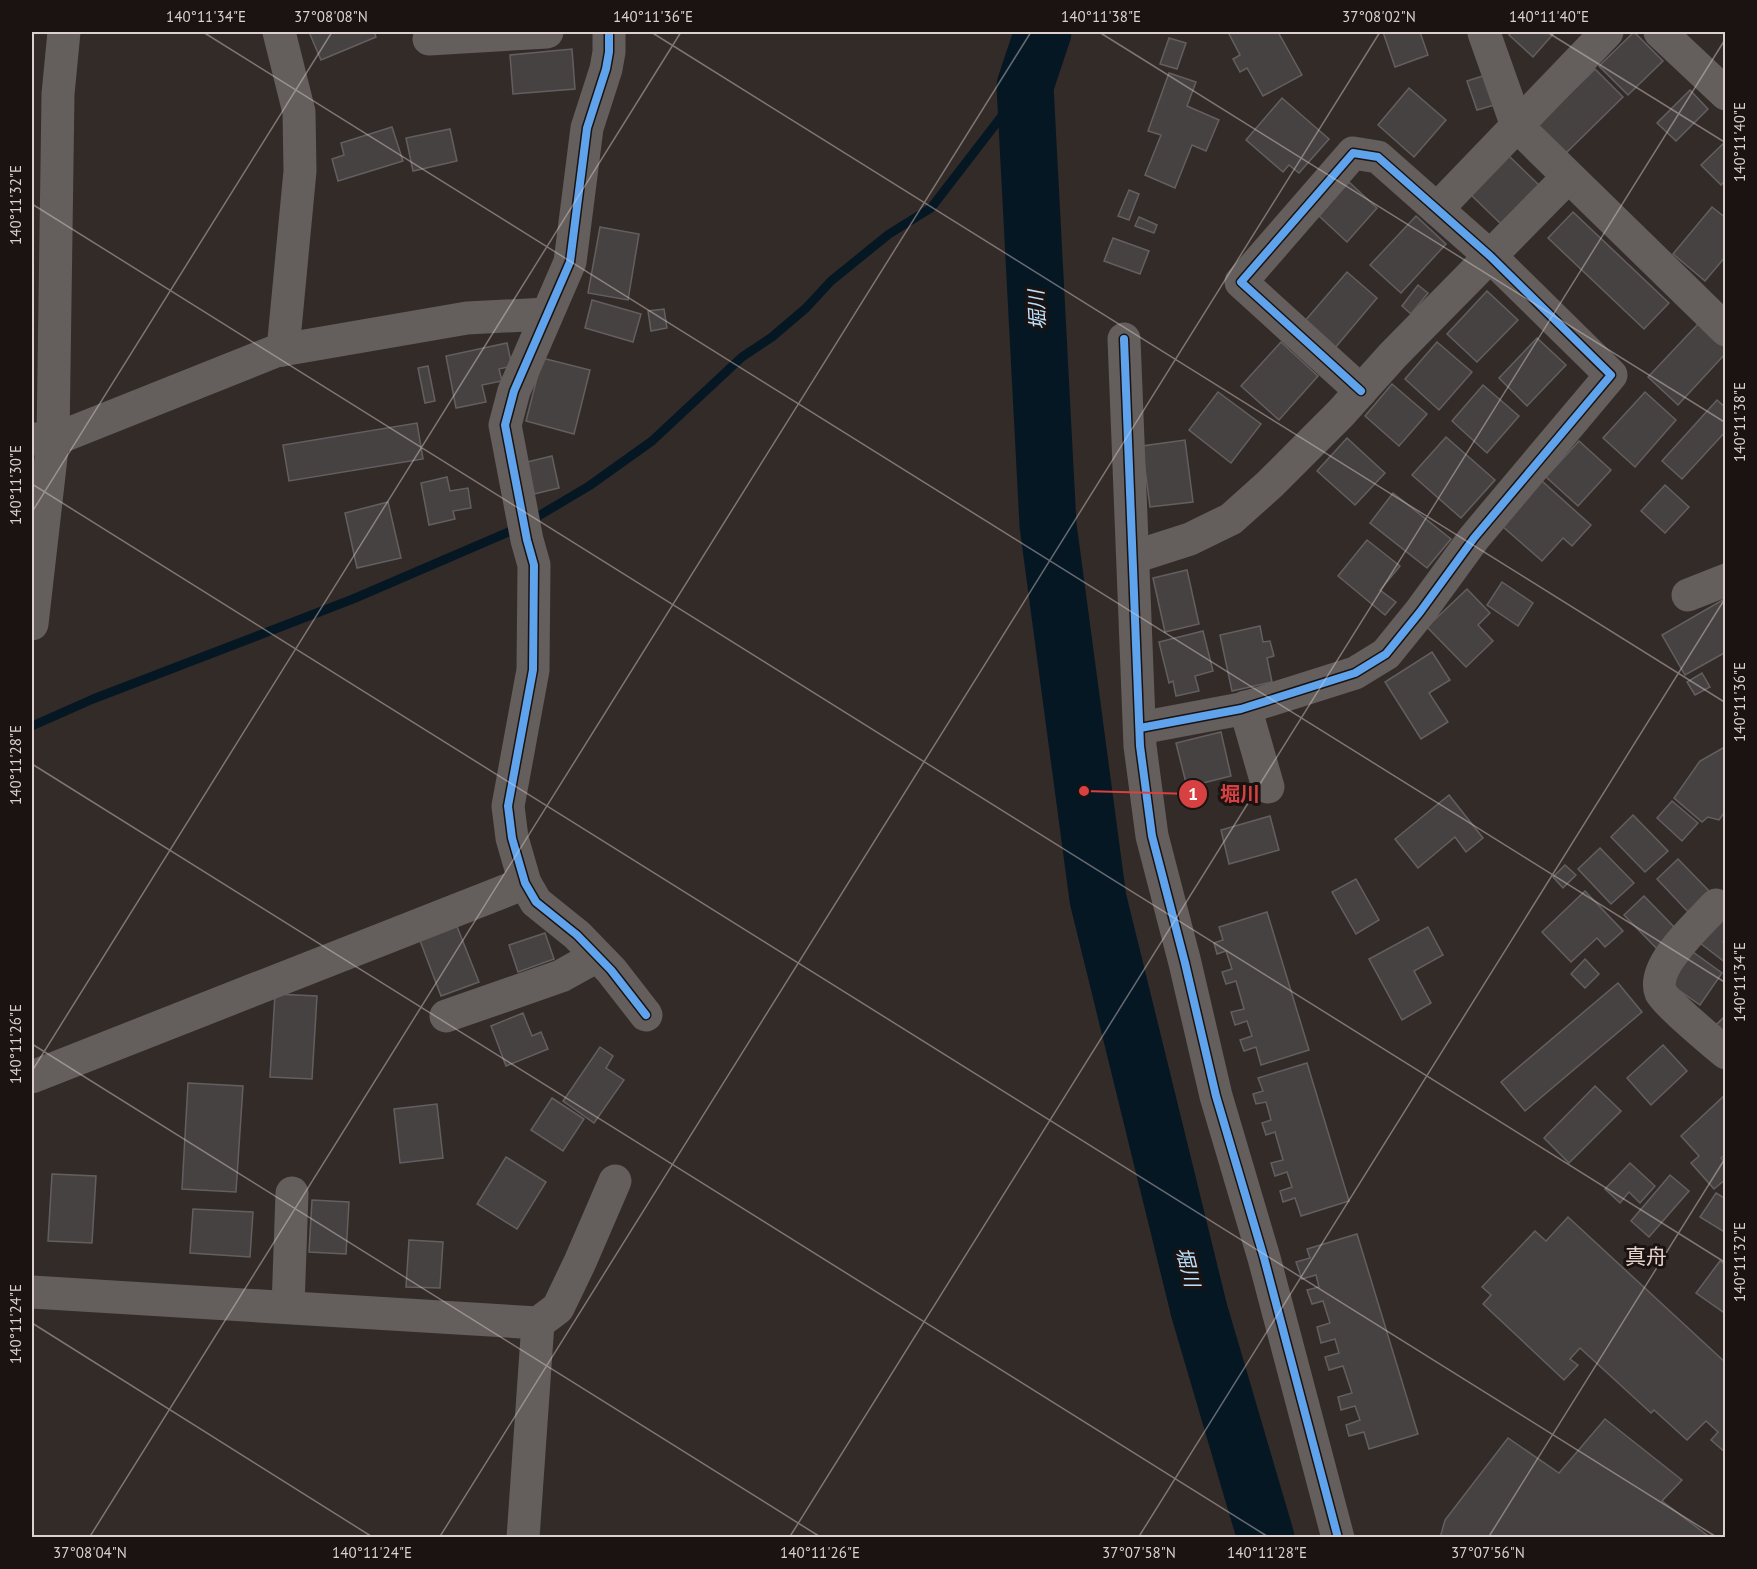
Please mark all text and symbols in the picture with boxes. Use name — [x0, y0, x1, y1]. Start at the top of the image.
text: 140°11'34"E — [166, 7, 246, 26]
text: 37°08'08"N — [294, 7, 368, 26]
text: 140°11'36"E — [613, 7, 693, 26]
text: 140°11'38"E — [1061, 7, 1141, 26]
text: 37°08'02"N — [1342, 7, 1416, 26]
text: 140°11'40"E — [1509, 7, 1589, 26]
text: 140°11'40"E — [1730, 102, 1749, 182]
text: 140°11'32"E — [6, 165, 25, 245]
water label: 堀川 — [1023, 287, 1051, 331]
text: 140°11'38"E — [1730, 382, 1749, 462]
text: 140°11'30"E — [6, 445, 25, 525]
text: 140°11'36"E — [1730, 662, 1749, 742]
text: 140°11'28"E — [6, 725, 25, 805]
callout: 堀川 — [1178, 775, 1272, 813]
text: 堀川 — [1220, 781, 1260, 807]
text: 1 — [1188, 782, 1198, 805]
text: 140°11'34"E — [1730, 942, 1749, 1022]
text: 140°11'26"E — [6, 1004, 25, 1084]
text: 140°11'32"E — [1730, 1222, 1749, 1302]
district label: 真舟 — [1625, 1243, 1667, 1270]
water label: 堀川 — [1171, 1244, 1206, 1291]
text: 140°11'24"E — [6, 1284, 25, 1364]
text: 37°08'04"N — [53, 1543, 127, 1562]
text: 140°11'24"E — [332, 1543, 412, 1562]
text: 140°11'26"E — [780, 1543, 860, 1562]
text: 37°07'58"N — [1102, 1543, 1176, 1562]
text: 140°11'28"E — [1227, 1543, 1307, 1562]
text: 37°07'56"N — [1451, 1543, 1525, 1562]

